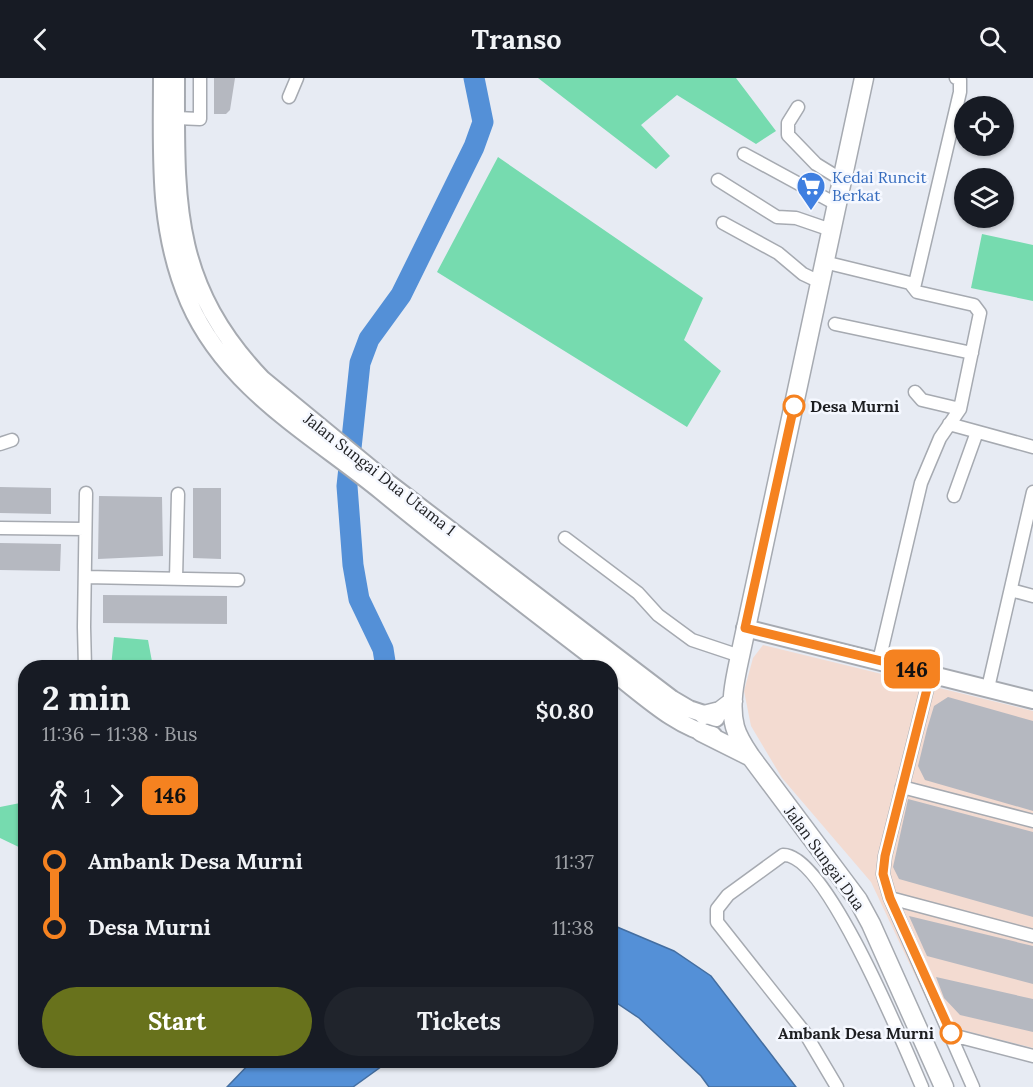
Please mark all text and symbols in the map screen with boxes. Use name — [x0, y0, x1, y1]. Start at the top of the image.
text: Transo — [471, 22, 562, 56]
icon: back — [24, 23, 57, 56]
icon: search — [976, 23, 1009, 56]
map controls — [954, 96, 1014, 228]
button: locate — [954, 96, 1014, 156]
place label: Kedai Runcit Berkat — [832, 167, 927, 205]
button: layers — [954, 168, 1014, 228]
supermarket icon: Kedai Runcit Berkat — [795, 170, 827, 212]
marker: Desa Murni — [783, 395, 805, 417]
place label: Desa Murni — [810, 396, 899, 416]
street label: Jalan Sungai Dua Utama 1 — [299, 408, 460, 540]
line badge: 146 — [878, 650, 946, 688]
text: 146 — [896, 656, 928, 683]
text: 2 min — [42, 677, 130, 719]
text: $0.80 — [536, 697, 594, 725]
text: 11:36 – 11:38 · Bus — [42, 721, 198, 746]
icon: walk — [42, 779, 75, 812]
icon: forward — [100, 779, 133, 812]
text: 146 — [154, 782, 186, 809]
text: 1 — [84, 783, 91, 808]
street label: Jalan Sungai Dua — [780, 801, 870, 914]
text: Ambank Desa Murni — [88, 847, 303, 875]
text: 11:37 — [555, 849, 594, 874]
text: Desa Murni — [88, 913, 211, 941]
text: 11:38 — [552, 915, 594, 940]
button: Start — [42, 987, 312, 1056]
button: Tickets — [324, 987, 594, 1056]
marker: Ambank Desa Murni — [940, 1022, 962, 1044]
place label: Ambank Desa Murni — [778, 1023, 934, 1043]

